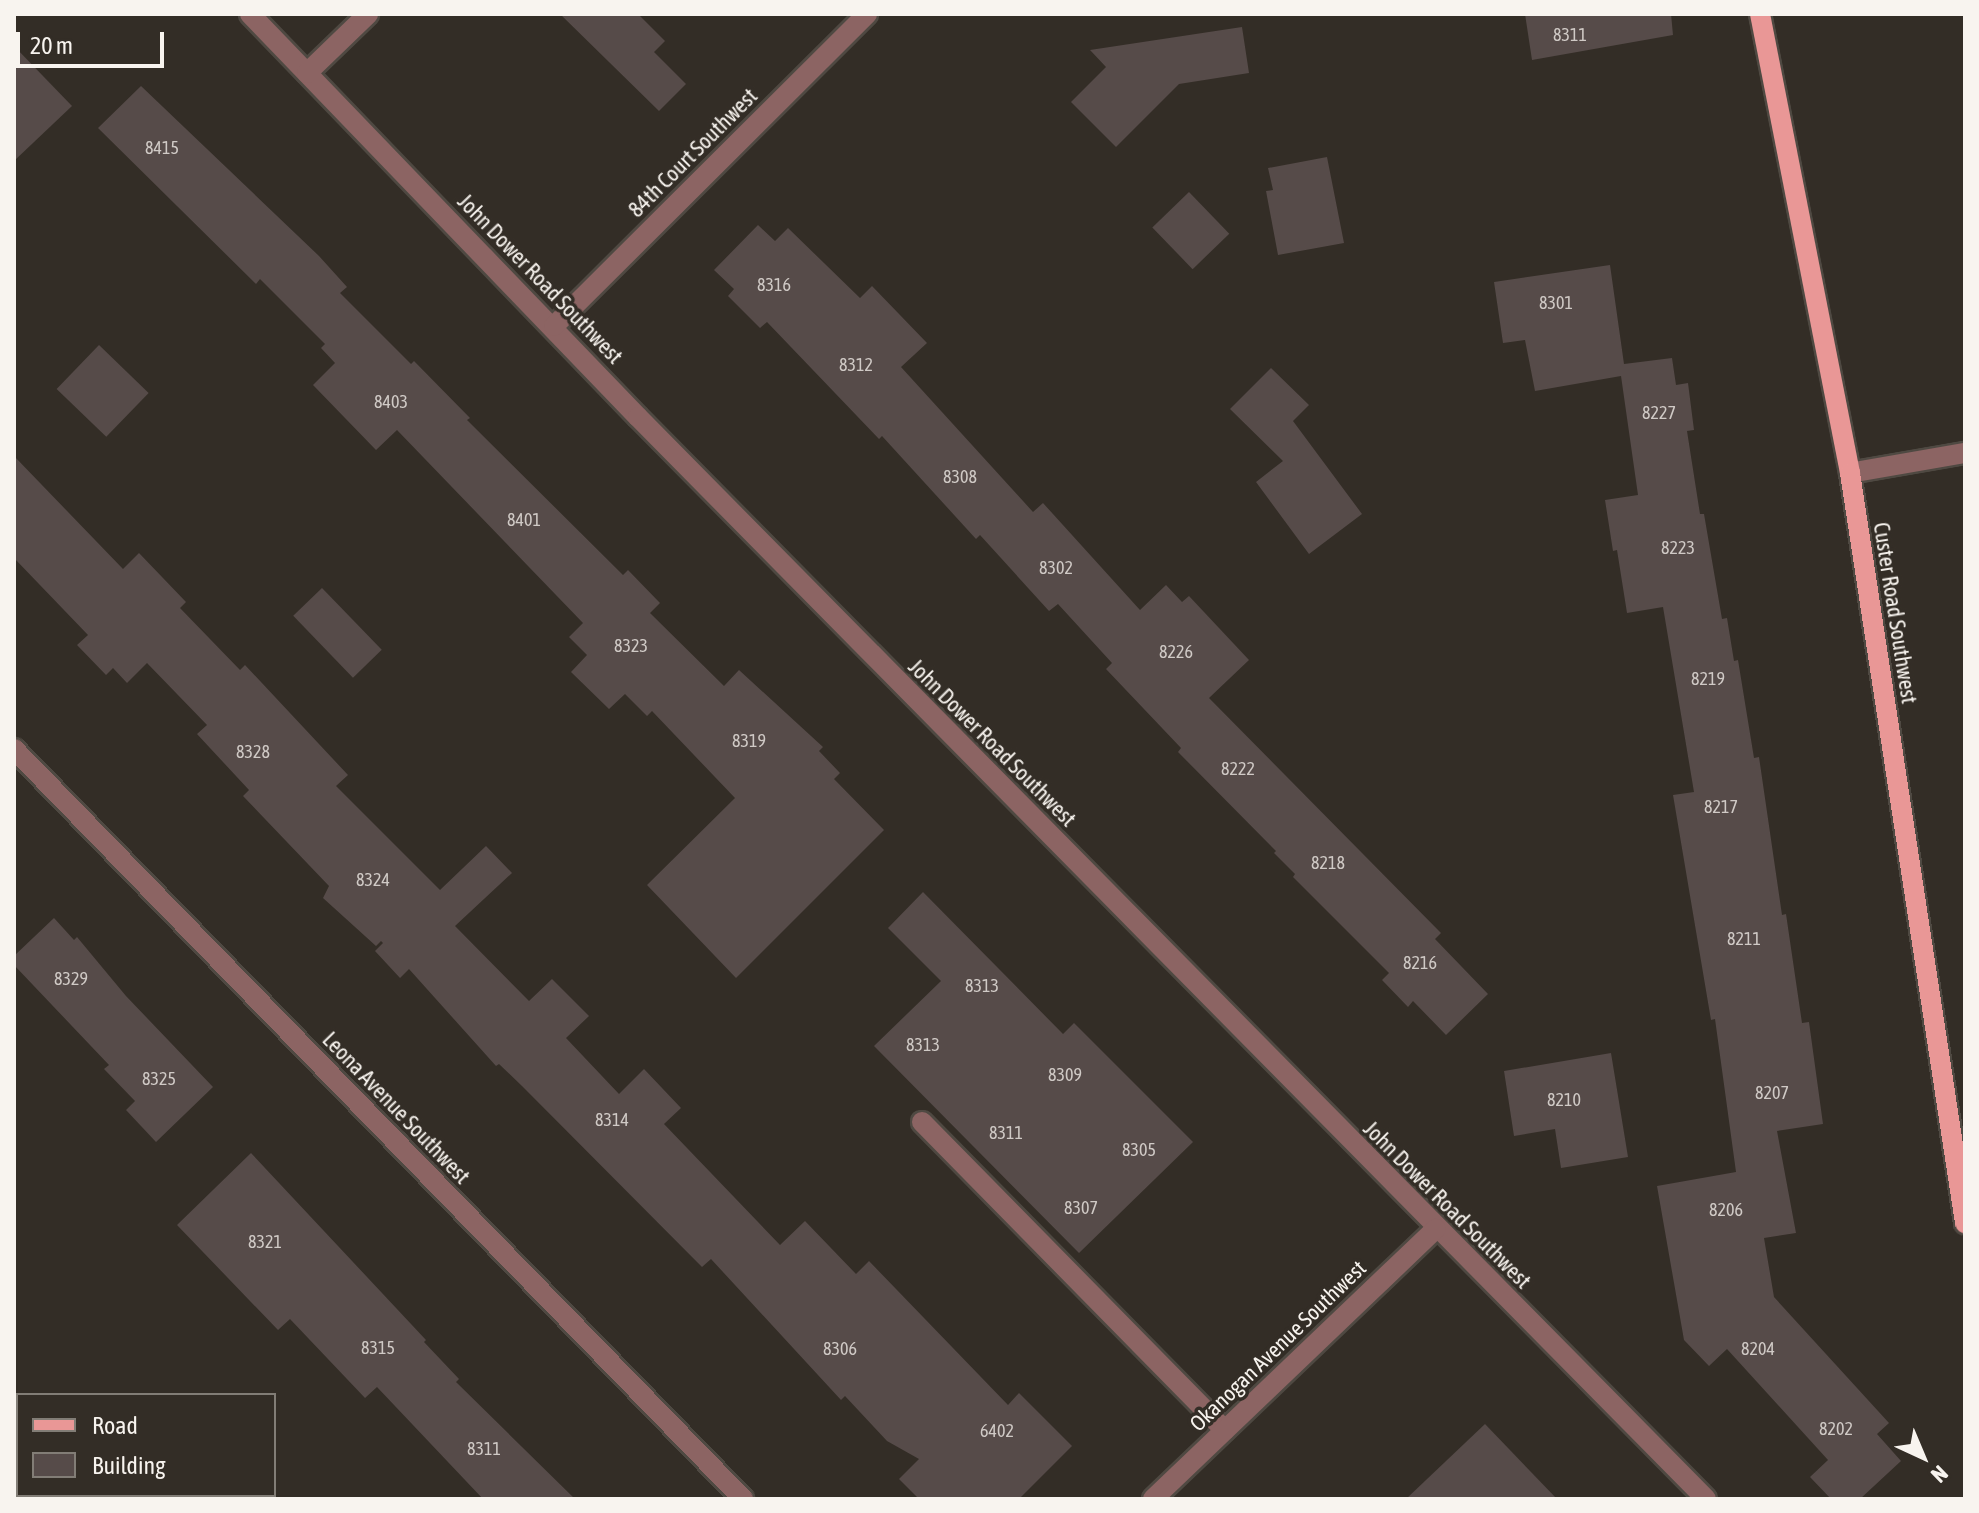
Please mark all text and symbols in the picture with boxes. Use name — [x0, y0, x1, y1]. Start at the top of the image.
scale bar — [20, 16, 168, 66]
house number: 8311 — [1553, 24, 1587, 46]
text: 20 m — [30, 32, 73, 59]
street label: 84th Court Southwest — [623, 83, 763, 223]
house number: 8415 — [145, 137, 179, 159]
street label: John Dower Road Southwest — [452, 189, 628, 369]
house number: 8316 — [757, 274, 791, 296]
house number: 8301 — [1539, 292, 1573, 314]
house number: 8312 — [839, 354, 873, 376]
house number: 8403 — [374, 391, 408, 413]
house number: 8227 — [1642, 402, 1676, 424]
house number: 8308 — [943, 466, 977, 488]
house number: 8401 — [507, 509, 541, 531]
street label: Custer Road Southwest — [1868, 520, 1922, 706]
house number: 8223 — [1661, 537, 1695, 559]
house number: 8302 — [1039, 557, 1073, 579]
house number: 8323 — [614, 635, 648, 657]
house number: 8226 — [1159, 641, 1193, 663]
street label: John Dower Road Southwest — [903, 654, 1081, 832]
house number: 8219 — [1691, 668, 1725, 690]
house number: 8319 — [732, 730, 766, 752]
house number: 8328 — [236, 741, 270, 763]
house number: 8222 — [1221, 758, 1255, 780]
house number: 8217 — [1704, 796, 1738, 818]
house number: 8218 — [1311, 852, 1345, 874]
house number: 8324 — [356, 869, 390, 891]
house number: 8211 — [1727, 928, 1761, 950]
house number: 8216 — [1403, 952, 1437, 974]
house number: 8329 — [54, 968, 88, 990]
house number: 8313 — [965, 975, 999, 997]
street label: Leona Avenue Southwest — [317, 1027, 475, 1189]
house number: 8313 — [906, 1034, 940, 1056]
house number: 8309 — [1048, 1064, 1082, 1086]
house number: 8325 — [142, 1068, 176, 1090]
house number: 8207 — [1755, 1082, 1789, 1104]
house number: 8210 — [1547, 1089, 1581, 1111]
house number: 8314 — [595, 1109, 629, 1131]
street label: John Dower Road Southwest — [1358, 1116, 1536, 1294]
house number: 8311 — [989, 1122, 1023, 1144]
house number: 8305 — [1122, 1139, 1156, 1161]
house number: 8307 — [1064, 1197, 1098, 1219]
house number: 8206 — [1709, 1199, 1743, 1221]
house number: 8321 — [248, 1231, 282, 1253]
street label: Okanogan Avenue Southwest — [1184, 1255, 1372, 1437]
house number: 8315 — [361, 1337, 395, 1359]
house number: 8306 — [823, 1338, 857, 1360]
house number: 8204 — [1741, 1338, 1775, 1360]
legend — [16, 1393, 276, 1497]
text: Road — [92, 1412, 138, 1439]
north arrow — [1883, 1417, 1963, 1497]
house number: 8202 — [1819, 1418, 1853, 1440]
house number: 6402 — [980, 1420, 1014, 1442]
house number: 8311 — [467, 1438, 501, 1460]
text: Building — [92, 1452, 165, 1479]
text: N — [1926, 1460, 1953, 1488]

